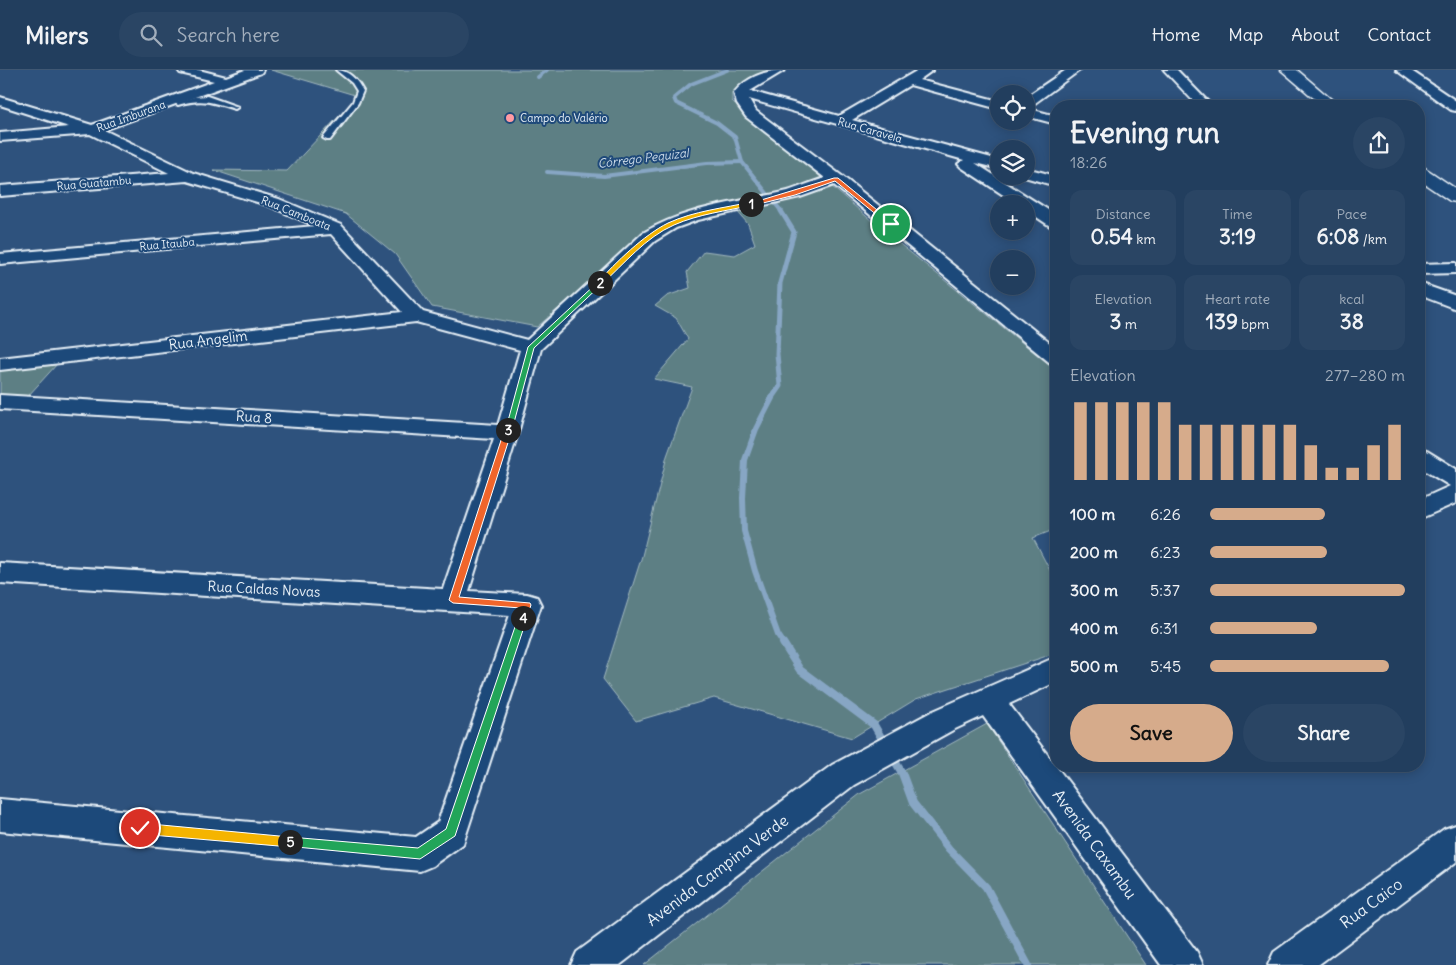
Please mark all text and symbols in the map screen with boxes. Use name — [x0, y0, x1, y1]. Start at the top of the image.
search box — [119, 12, 469, 57]
text: Milers — [25, 20, 89, 50]
icon: search — [137, 21, 165, 49]
text: Search here — [177, 23, 280, 47]
text: Home — [1152, 23, 1200, 46]
text: Map — [1228, 23, 1263, 46]
text: About — [1291, 23, 1339, 46]
text: Contact — [1367, 23, 1431, 46]
map controls — [990, 85, 1035, 295]
button: locate — [990, 85, 1035, 130]
street label: Rua Imburana — [95, 97, 167, 135]
place label: Campo do Valério — [520, 111, 608, 125]
marker: Campo do Valério — [504, 112, 516, 124]
street label: Rua Caravela — [836, 114, 904, 146]
text: Evening run — [1070, 115, 1220, 151]
button: share — [1353, 117, 1405, 169]
button: layers — [990, 140, 1035, 185]
water label: Córrego Pequizal — [597, 145, 692, 171]
text: 18:26 — [1070, 152, 1107, 172]
street label: Rua Guatambu — [56, 173, 133, 193]
pin: 1 — [738, 192, 764, 216]
street label: Rua Camboata — [259, 193, 333, 233]
text: 1 — [749, 195, 754, 213]
button: + — [990, 195, 1035, 240]
pin — [870, 203, 912, 245]
text: Distance — [1096, 205, 1151, 223]
text: Time — [1222, 205, 1253, 223]
text: Pace — [1337, 205, 1367, 223]
icon: arrive — [877, 210, 905, 238]
text: 0.54 — [1091, 223, 1133, 250]
text: 3:19 — [1219, 223, 1256, 250]
text: 6:08 — [1317, 223, 1359, 250]
text: km — [1133, 230, 1156, 248]
text: /km — [1359, 230, 1387, 248]
street label: Rua Itauba — [139, 235, 195, 253]
button: − — [990, 250, 1035, 295]
pin: 2 — [588, 270, 612, 296]
text: 2 — [597, 274, 604, 292]
text: Elevation — [1094, 290, 1152, 308]
text: Heart rate — [1205, 290, 1270, 308]
text: kcal — [1339, 290, 1364, 308]
text: 3 — [1109, 308, 1121, 335]
text: 139 — [1206, 308, 1238, 335]
text: 38 — [1340, 308, 1364, 335]
text: m — [1121, 315, 1137, 333]
text: bpm — [1238, 315, 1269, 333]
street label: Rua Angelim — [168, 326, 248, 354]
text: Elevation — [1070, 365, 1136, 385]
text: 277–280 m — [1325, 365, 1405, 385]
street label: Rua 8 — [235, 407, 273, 427]
pin: 3 — [496, 418, 520, 442]
text: 3 — [505, 421, 512, 439]
text: 100 m — [1070, 504, 1115, 524]
text: 6:26 — [1150, 504, 1181, 524]
text: 200 m — [1070, 542, 1118, 562]
text: 6:23 — [1150, 542, 1181, 562]
street label: Rua Caldas Novas — [207, 577, 321, 601]
text: 300 m — [1070, 580, 1118, 600]
text: 5:37 — [1150, 580, 1180, 600]
pin: 4 — [510, 606, 536, 630]
text: 4 — [519, 609, 528, 627]
text: 400 m — [1070, 618, 1118, 638]
text: 6:31 — [1150, 618, 1178, 638]
text: 500 m — [1070, 656, 1118, 676]
text: 5:45 — [1150, 656, 1181, 676]
button: Save — [1070, 704, 1233, 762]
button: Share — [1243, 704, 1405, 762]
street label: Avenida Caxambu — [1049, 785, 1141, 903]
pin — [119, 807, 161, 849]
street label: Avenida Campina Verde — [642, 810, 792, 930]
icon: check — [126, 814, 154, 842]
pin: 5 — [278, 830, 302, 854]
text: 5 — [286, 833, 295, 851]
street label: Rua Caico — [1336, 874, 1406, 932]

